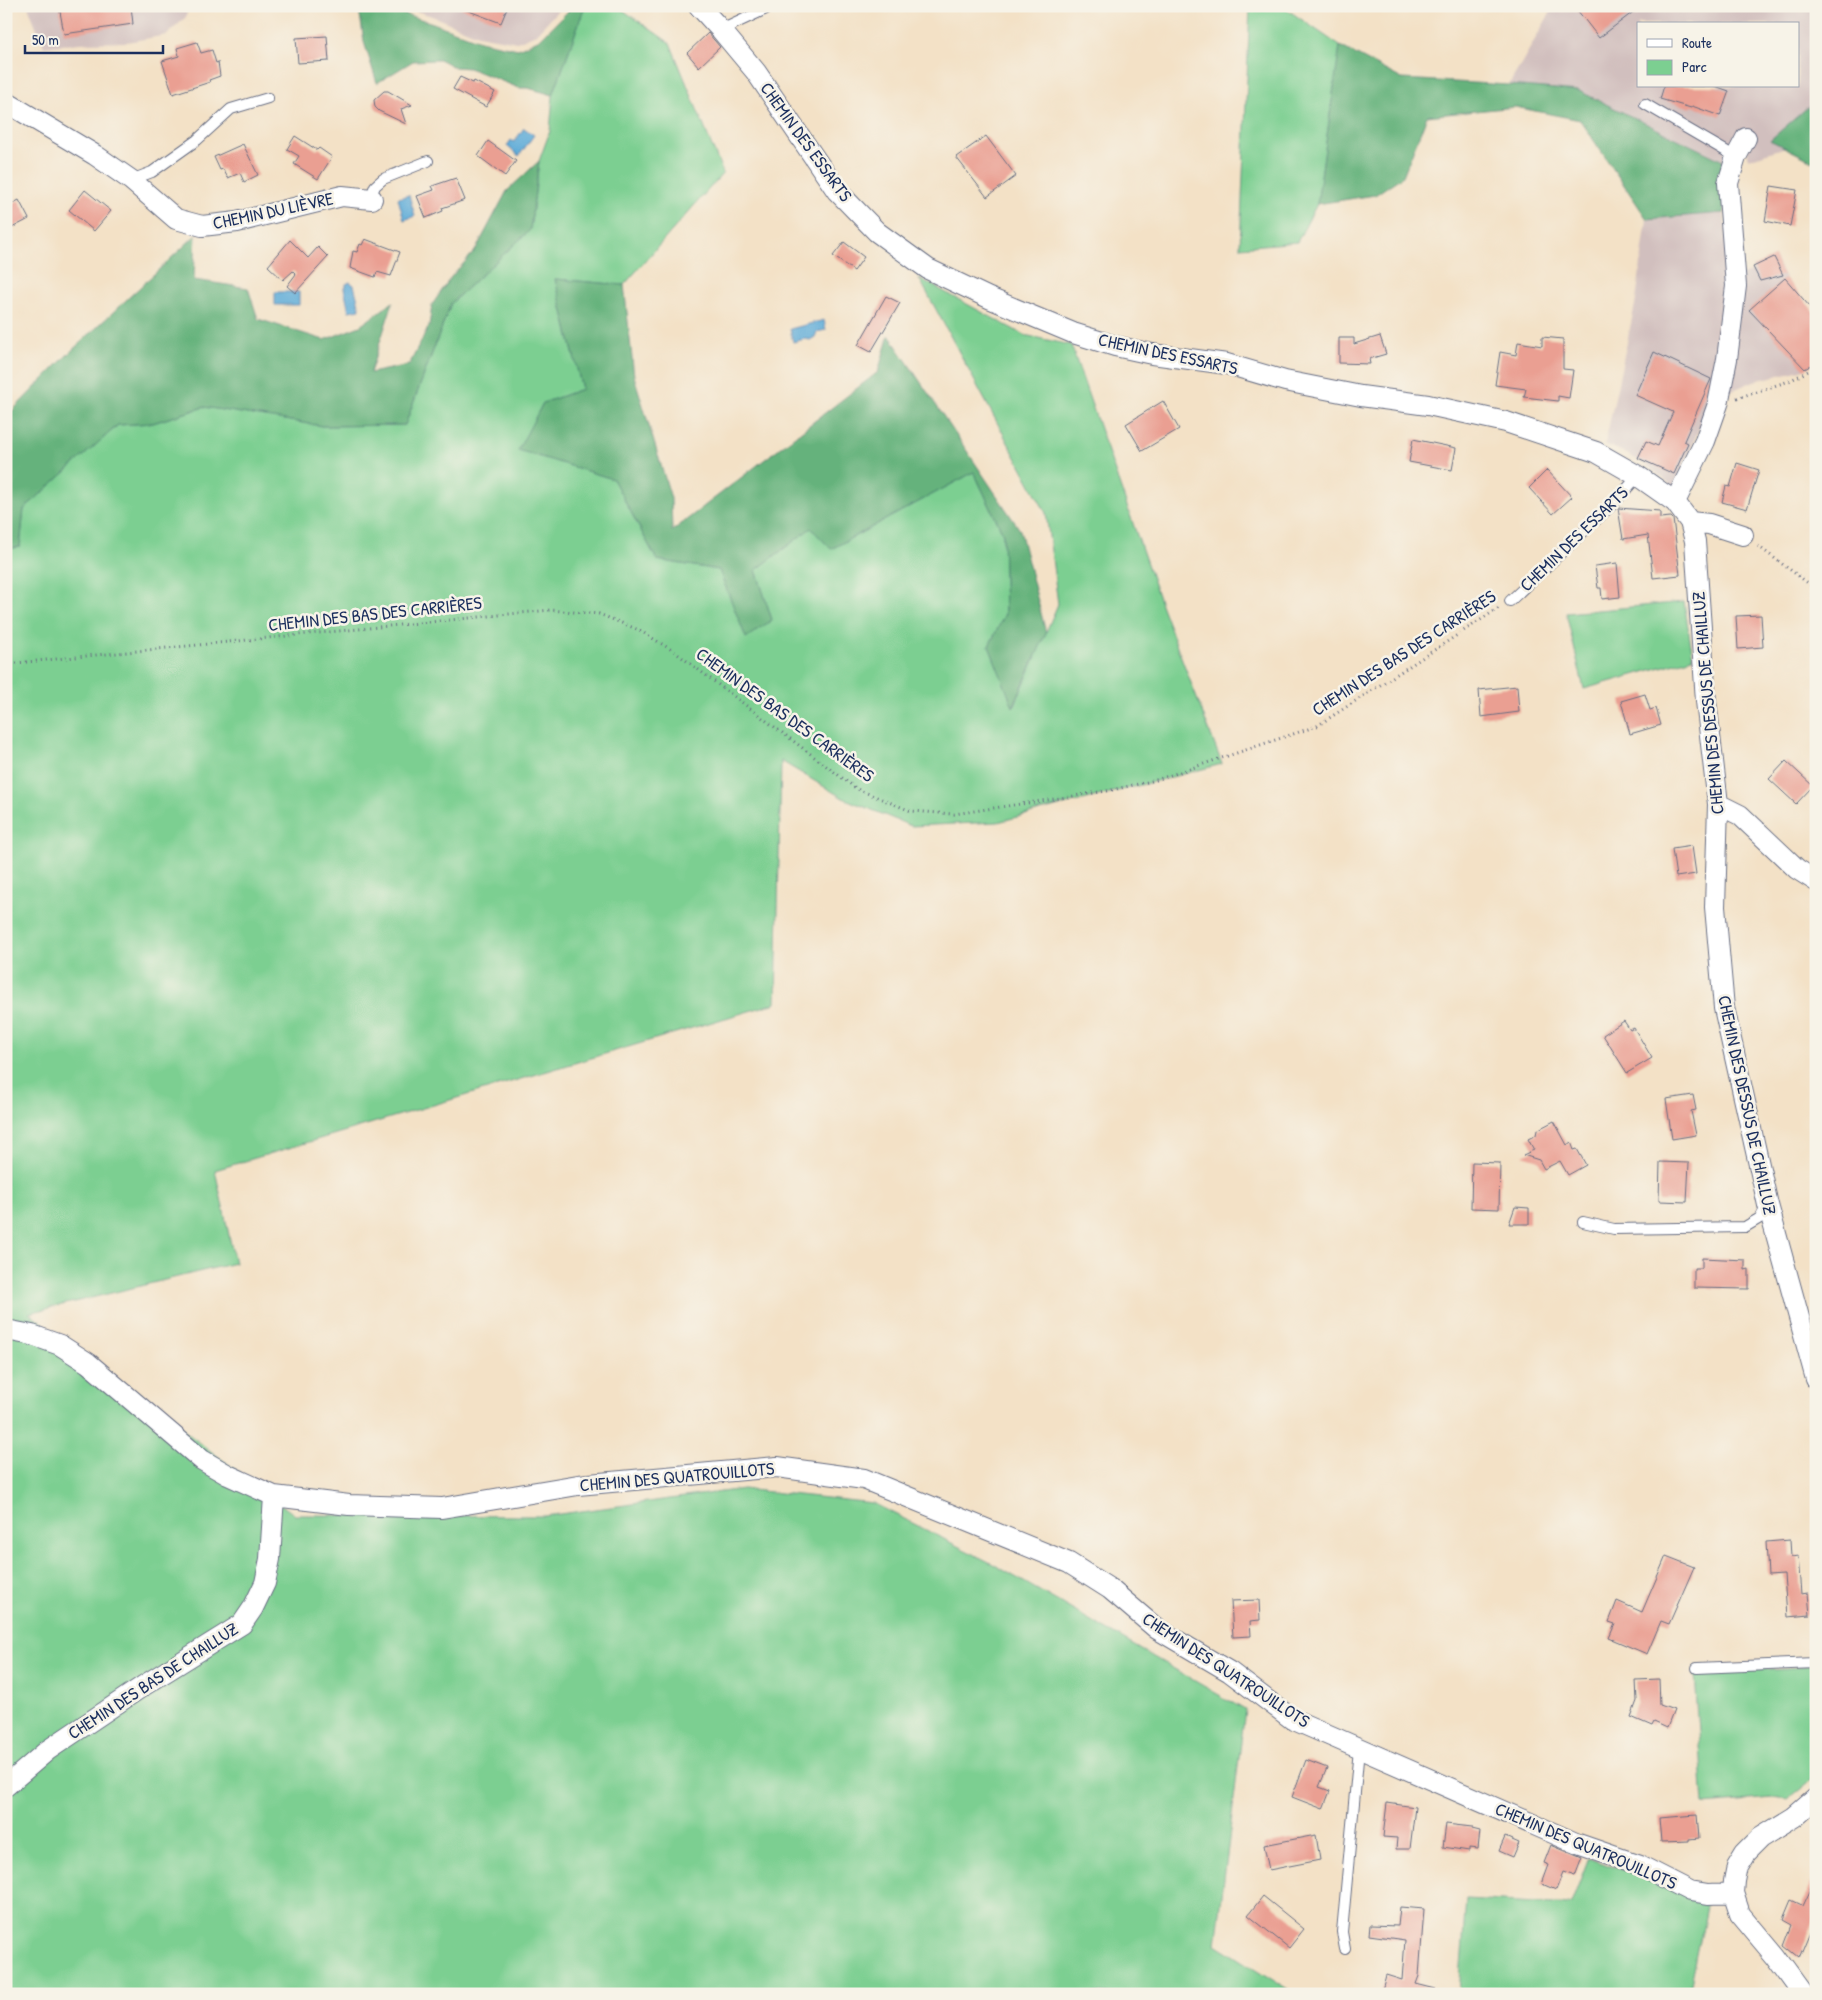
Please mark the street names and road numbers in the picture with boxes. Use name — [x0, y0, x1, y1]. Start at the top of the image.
street label: CHEMIN DES ESSARTS — [755, 77, 858, 206]
street label: CHEMIN DU LIÈVRE — [210, 186, 336, 235]
street label: CHEMIN DES ESSARTS — [1096, 327, 1240, 380]
street label: CHEMIN DES ESSARTS — [1514, 480, 1633, 597]
street label: CHEMIN DES BAS DES CARRIÈRES — [1307, 584, 1501, 722]
street label: CHEMIN DES BAS DES CARRIÈRES — [267, 590, 483, 637]
street label: CHEMIN DES DESSUS DE CHAILLUZ — [1685, 591, 1730, 815]
street label: CHEMIN DES BAS DES CARRIÈRES — [691, 641, 879, 788]
street label: CHEMIN DES DESSUS DE CHAILLUZ — [1712, 993, 1783, 1217]
street label: CHEMIN DES QUATROUILLOTS — [579, 1456, 775, 1497]
street label: CHEMIN DES QUATROUILLOTS — [1138, 1606, 1315, 1733]
street label: CHEMIN DES BAS DE CHAILLUZ — [63, 1616, 243, 1745]
street label: CHEMIN DES QUATROUILLOTS — [1492, 1796, 1681, 1895]

